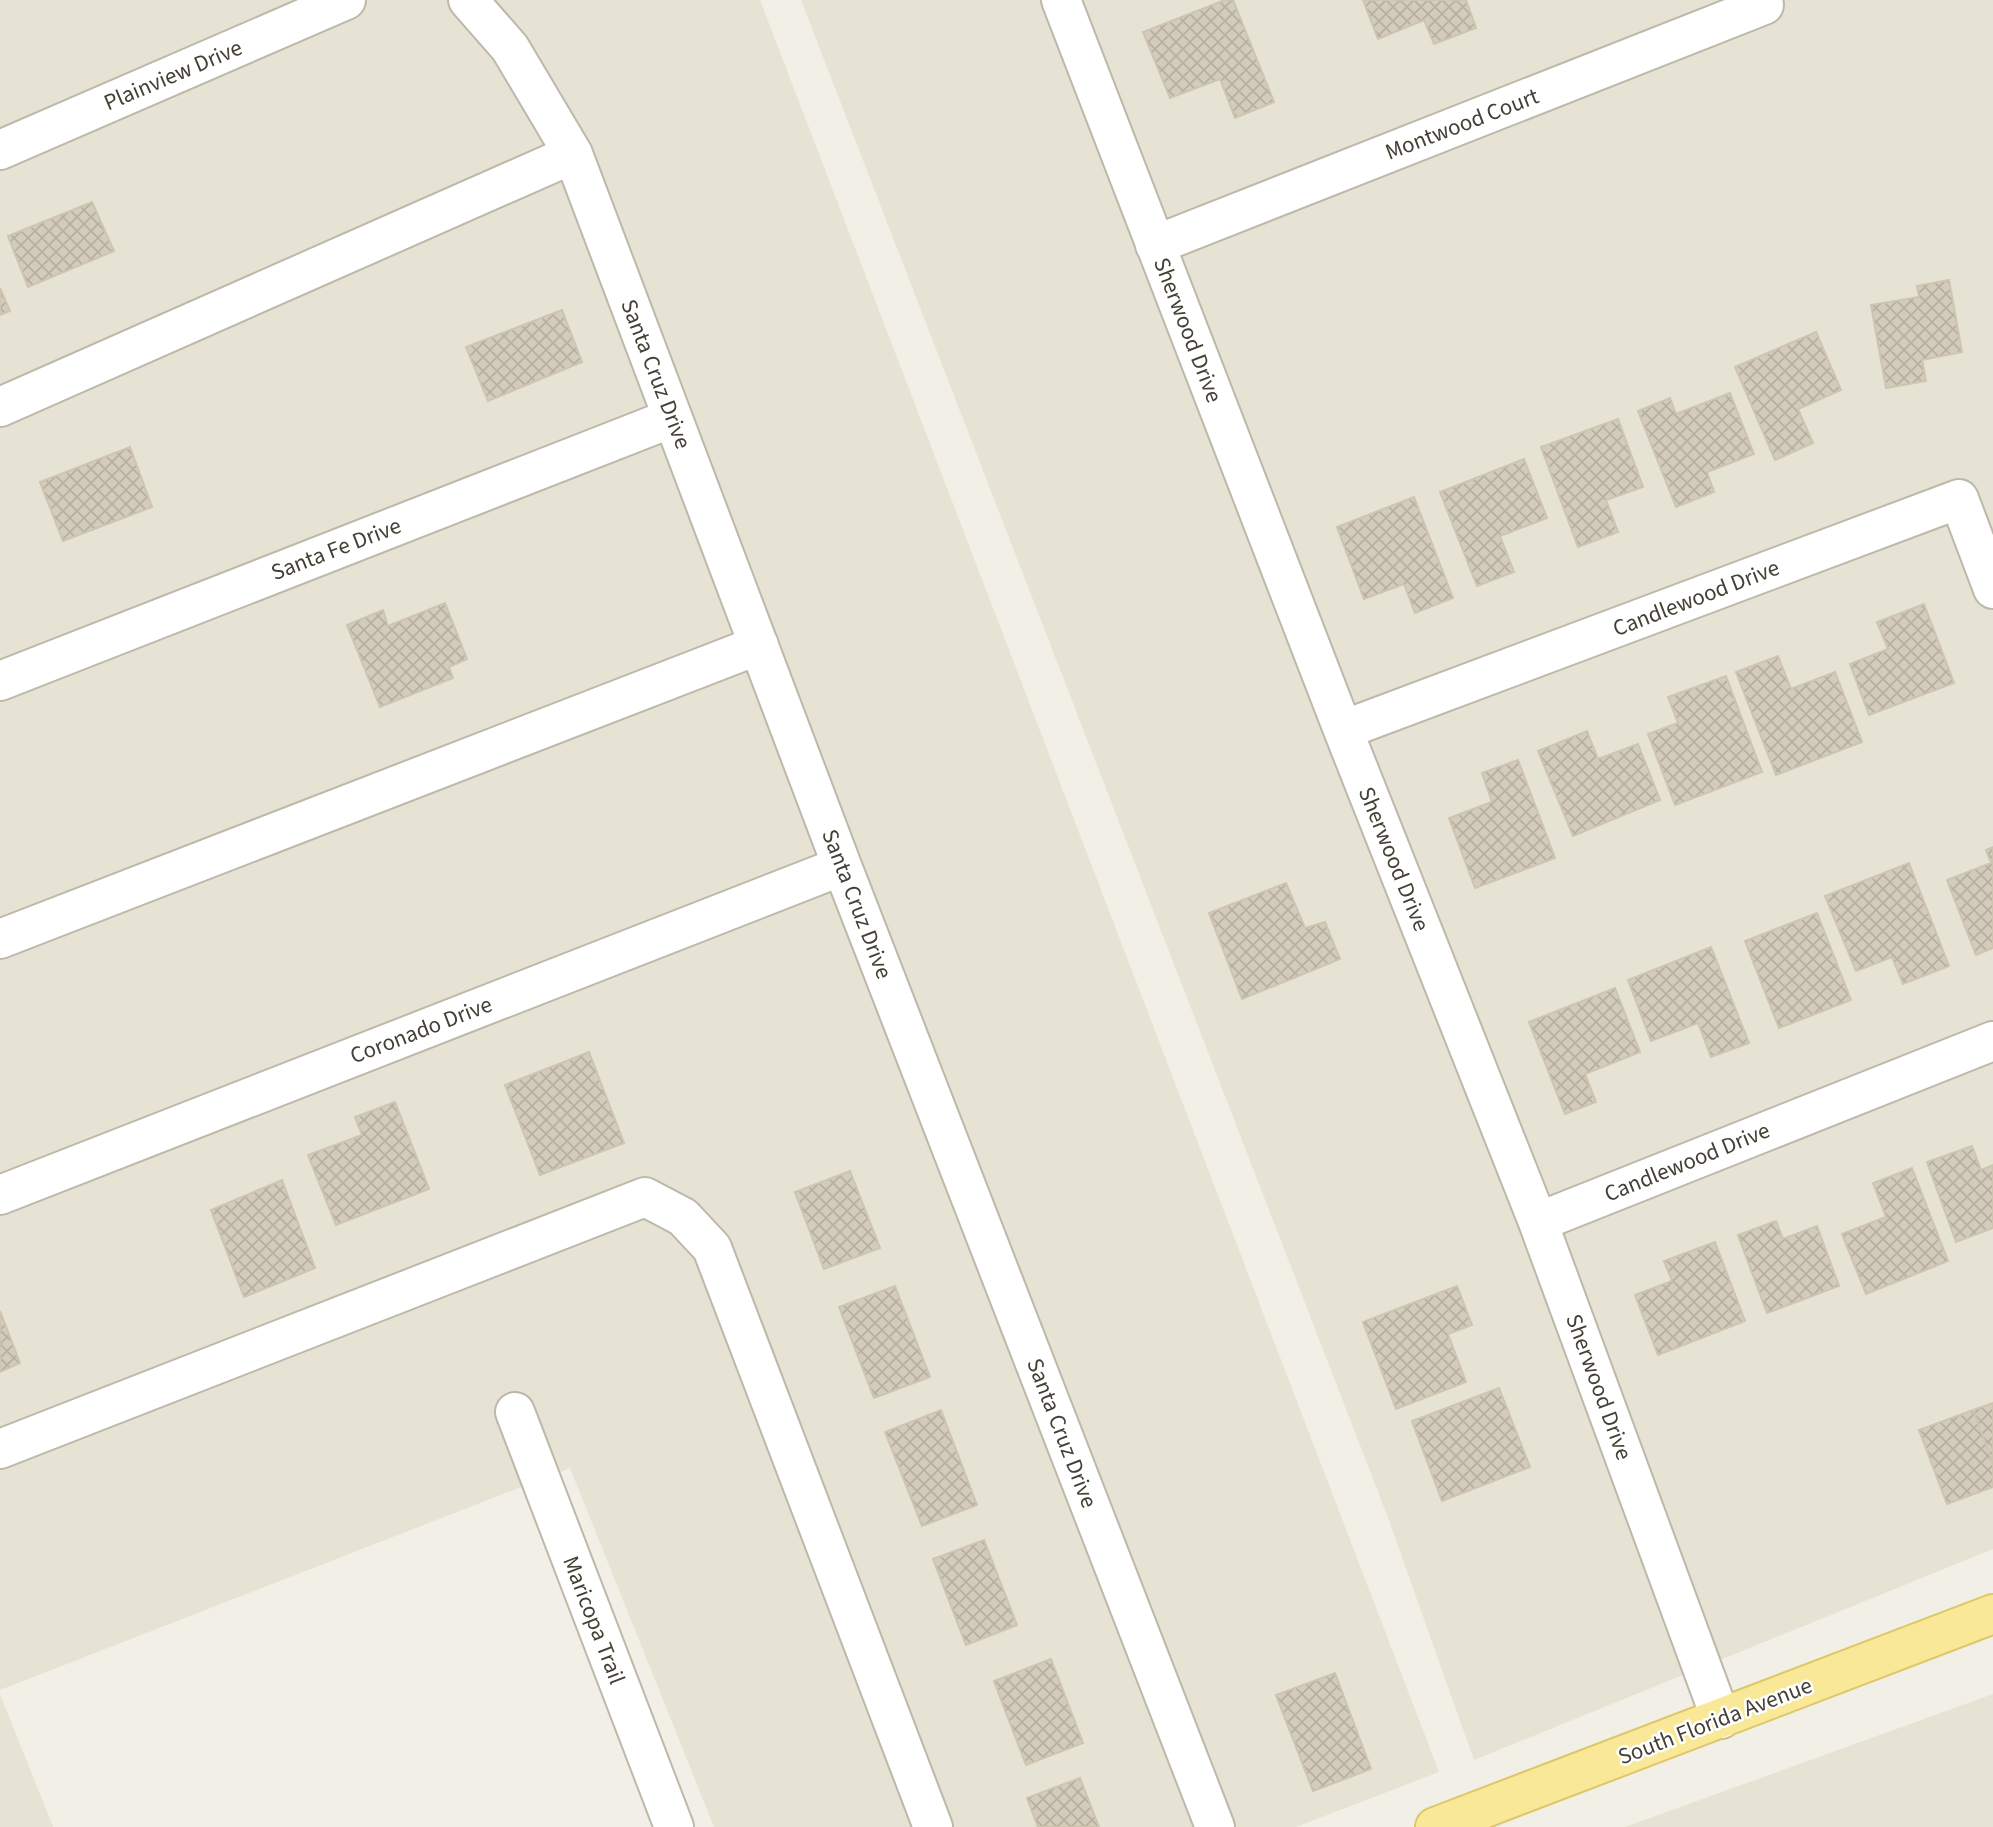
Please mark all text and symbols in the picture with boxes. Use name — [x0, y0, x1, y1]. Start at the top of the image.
street label: Plainview Drive — [99, 31, 247, 119]
street label: Montwood Court — [1380, 79, 1544, 168]
street label: Sherwood Drive — [1145, 253, 1231, 407]
street label: Santa Cruz Drive — [612, 294, 700, 454]
street label: Santa Fe Drive — [266, 509, 406, 589]
street label: Candlewood Drive — [1608, 551, 1784, 645]
street label: Sherwood Drive — [1350, 782, 1438, 936]
street label: Santa Cruz Drive — [813, 824, 901, 984]
street label: Coronado Drive — [345, 988, 497, 1072]
street label: Candlewood Drive — [1599, 1114, 1775, 1210]
street label: Sherwood Drive — [1557, 1309, 1641, 1465]
street label: Santa Cruz Drive — [1018, 1353, 1106, 1513]
street label: Maricopa Trail — [554, 1551, 634, 1689]
street label: South Florida Avenue — [1613, 1669, 1817, 1773]

